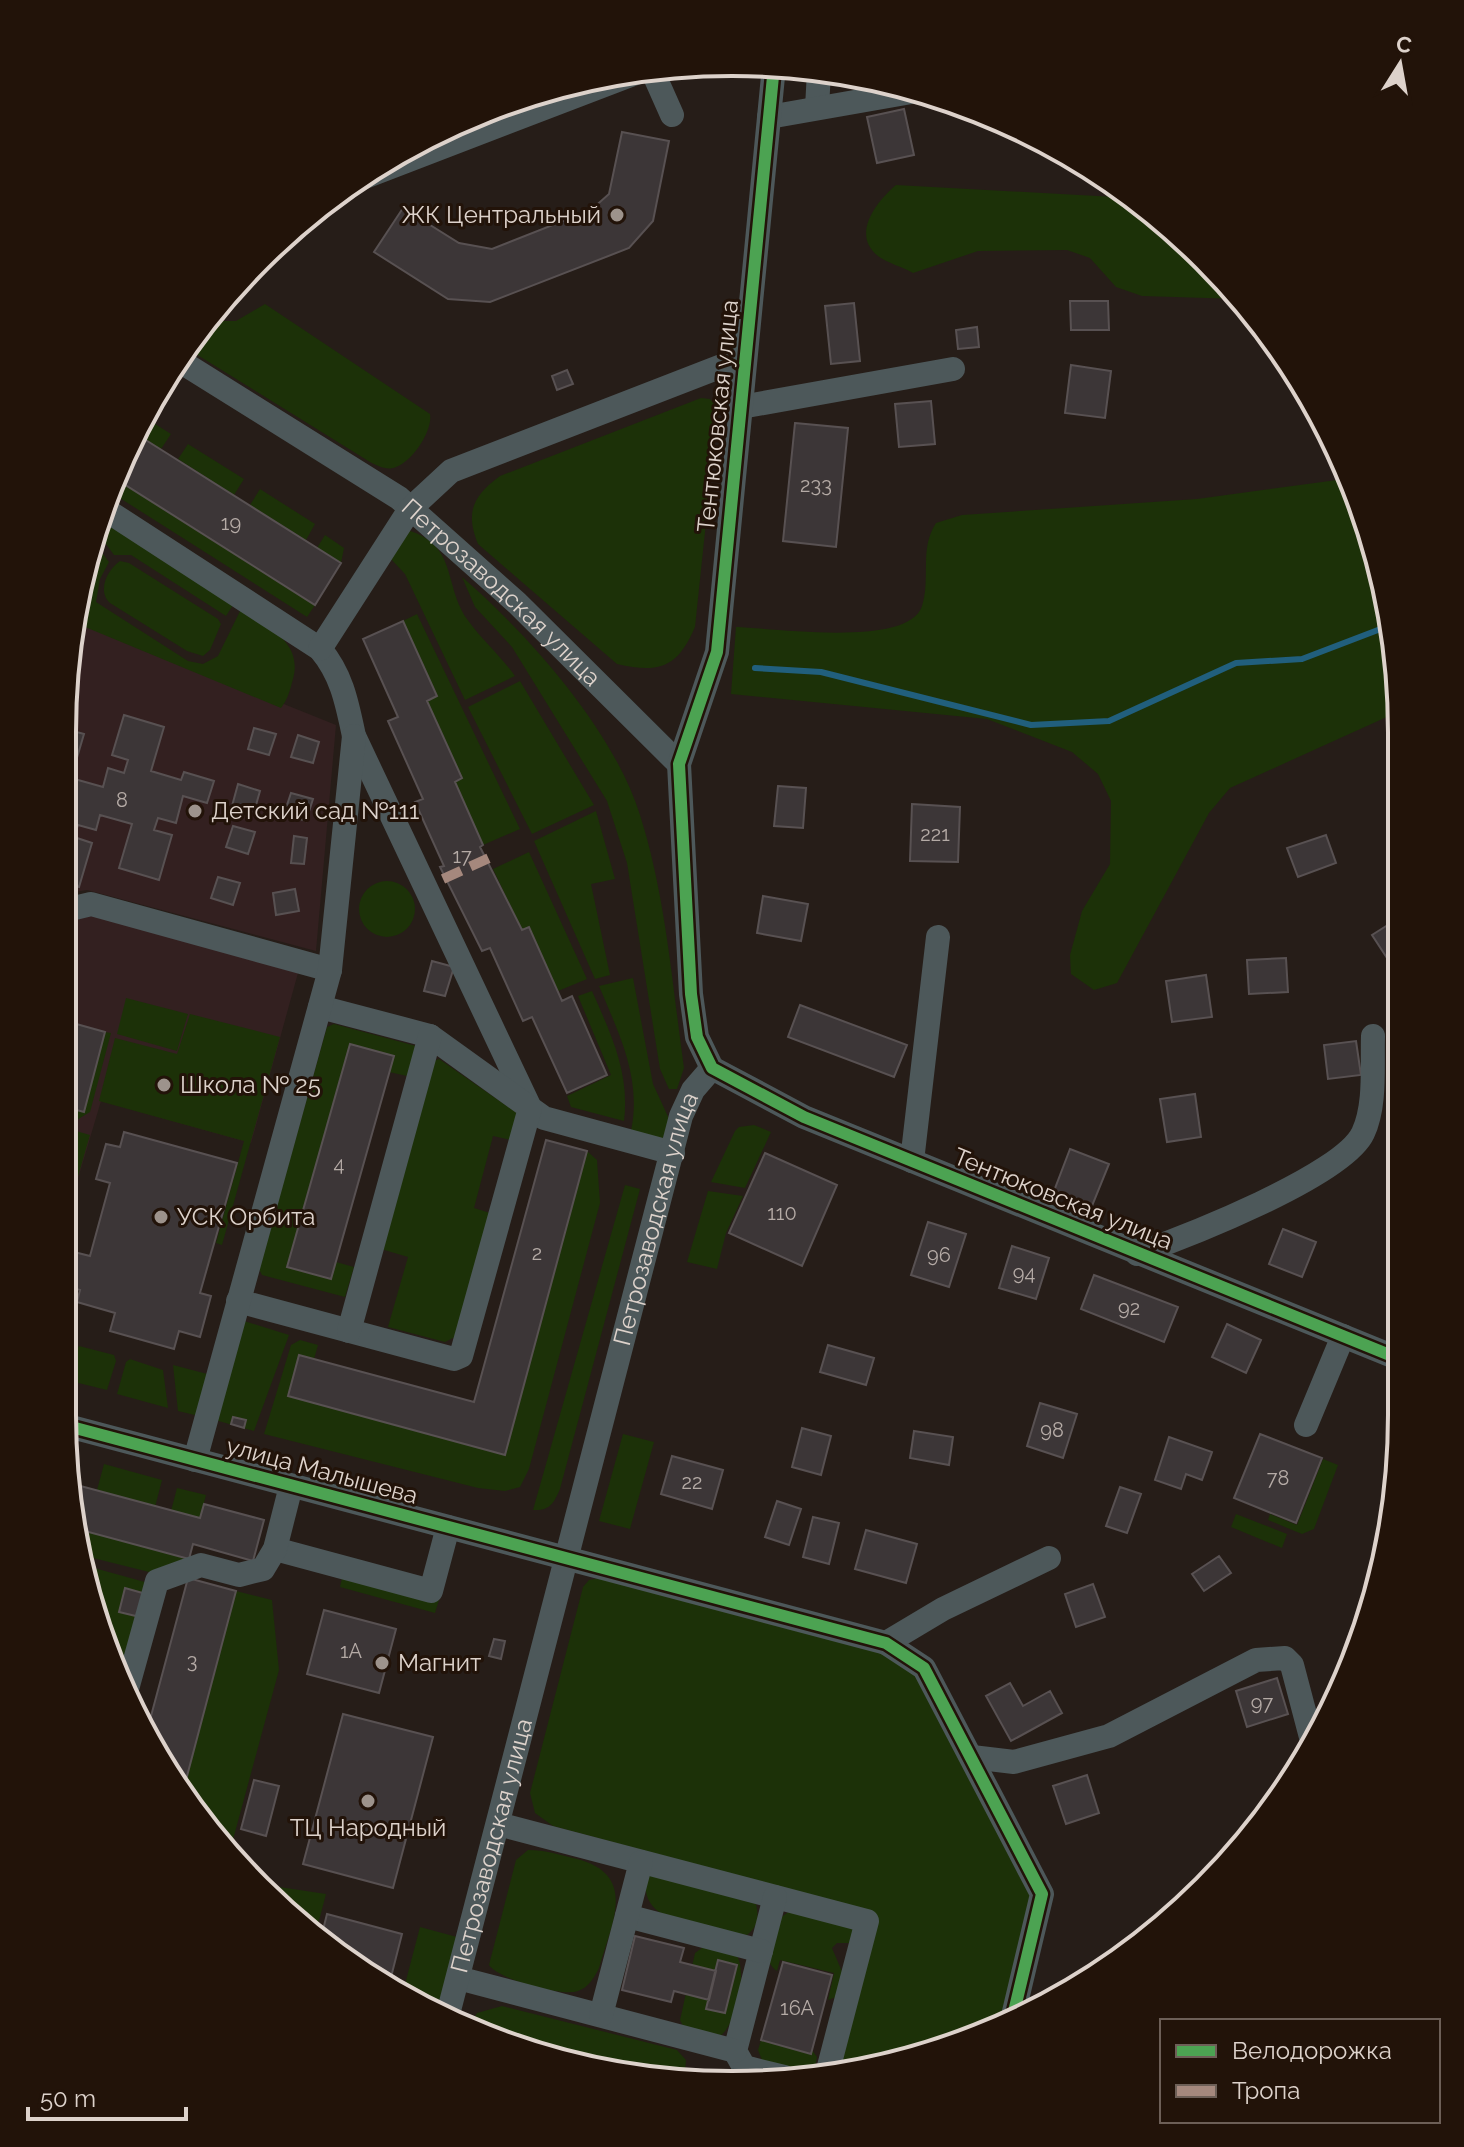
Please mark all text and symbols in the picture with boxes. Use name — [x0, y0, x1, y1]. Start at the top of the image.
north arrow — [1360, 24, 1440, 104]
text: С — [1394, 30, 1414, 59]
place label: ЖК Центральный — [401, 200, 601, 229]
marker: ЖК Центральный — [608, 206, 626, 224]
street label: Тентюковская улица — [691, 298, 744, 534]
house number: 233 — [800, 473, 832, 497]
street label: Петрозаводская улица — [396, 492, 607, 692]
house number: 19 — [221, 511, 241, 535]
house number: 8 — [116, 788, 128, 812]
place label: Детский сад №111 — [211, 796, 419, 825]
marker: Детский сад №111 — [186, 802, 204, 820]
house number: 221 — [920, 822, 950, 846]
house number: 17 — [452, 844, 472, 868]
place label: Школа № 25 — [180, 1070, 321, 1099]
marker: Школа № 25 — [155, 1076, 173, 1094]
street label: Петрозаводская улица — [607, 1087, 704, 1349]
street label: Тентюковская улица — [949, 1141, 1177, 1256]
house number: 4 — [334, 1152, 345, 1176]
house number: 110 — [767, 1201, 797, 1225]
place label: УСК Орбита — [177, 1202, 315, 1231]
marker: УСК Орбита — [152, 1208, 170, 1226]
house number: 2 — [532, 1241, 542, 1265]
house number: 96 — [927, 1243, 951, 1267]
house number: 94 — [1013, 1261, 1035, 1285]
house number: 92 — [1118, 1296, 1140, 1320]
house number: 98 — [1040, 1418, 1064, 1442]
street label: улица Малышева — [223, 1431, 421, 1510]
house number: 78 — [1267, 1466, 1289, 1490]
house number: 22 — [682, 1470, 702, 1494]
house number: 1А — [340, 1639, 363, 1663]
place label: Магнит — [398, 1648, 482, 1677]
house number: 3 — [187, 1649, 197, 1673]
marker: Магнит — [373, 1654, 391, 1672]
house number: 97 — [1251, 1691, 1273, 1715]
street label: Петрозаводская улица — [444, 1715, 538, 1976]
marker: ТЦ Народный — [359, 1792, 377, 1810]
place label: ТЦ Народный — [290, 1813, 446, 1842]
house number: 16А — [780, 1996, 814, 2020]
legend — [1160, 2019, 1440, 2123]
text: Велодорожка — [1232, 2036, 1392, 2065]
scale bar — [28, 2071, 186, 2121]
text: Тропа — [1232, 2076, 1300, 2105]
text: 50 m — [40, 2084, 96, 2113]

